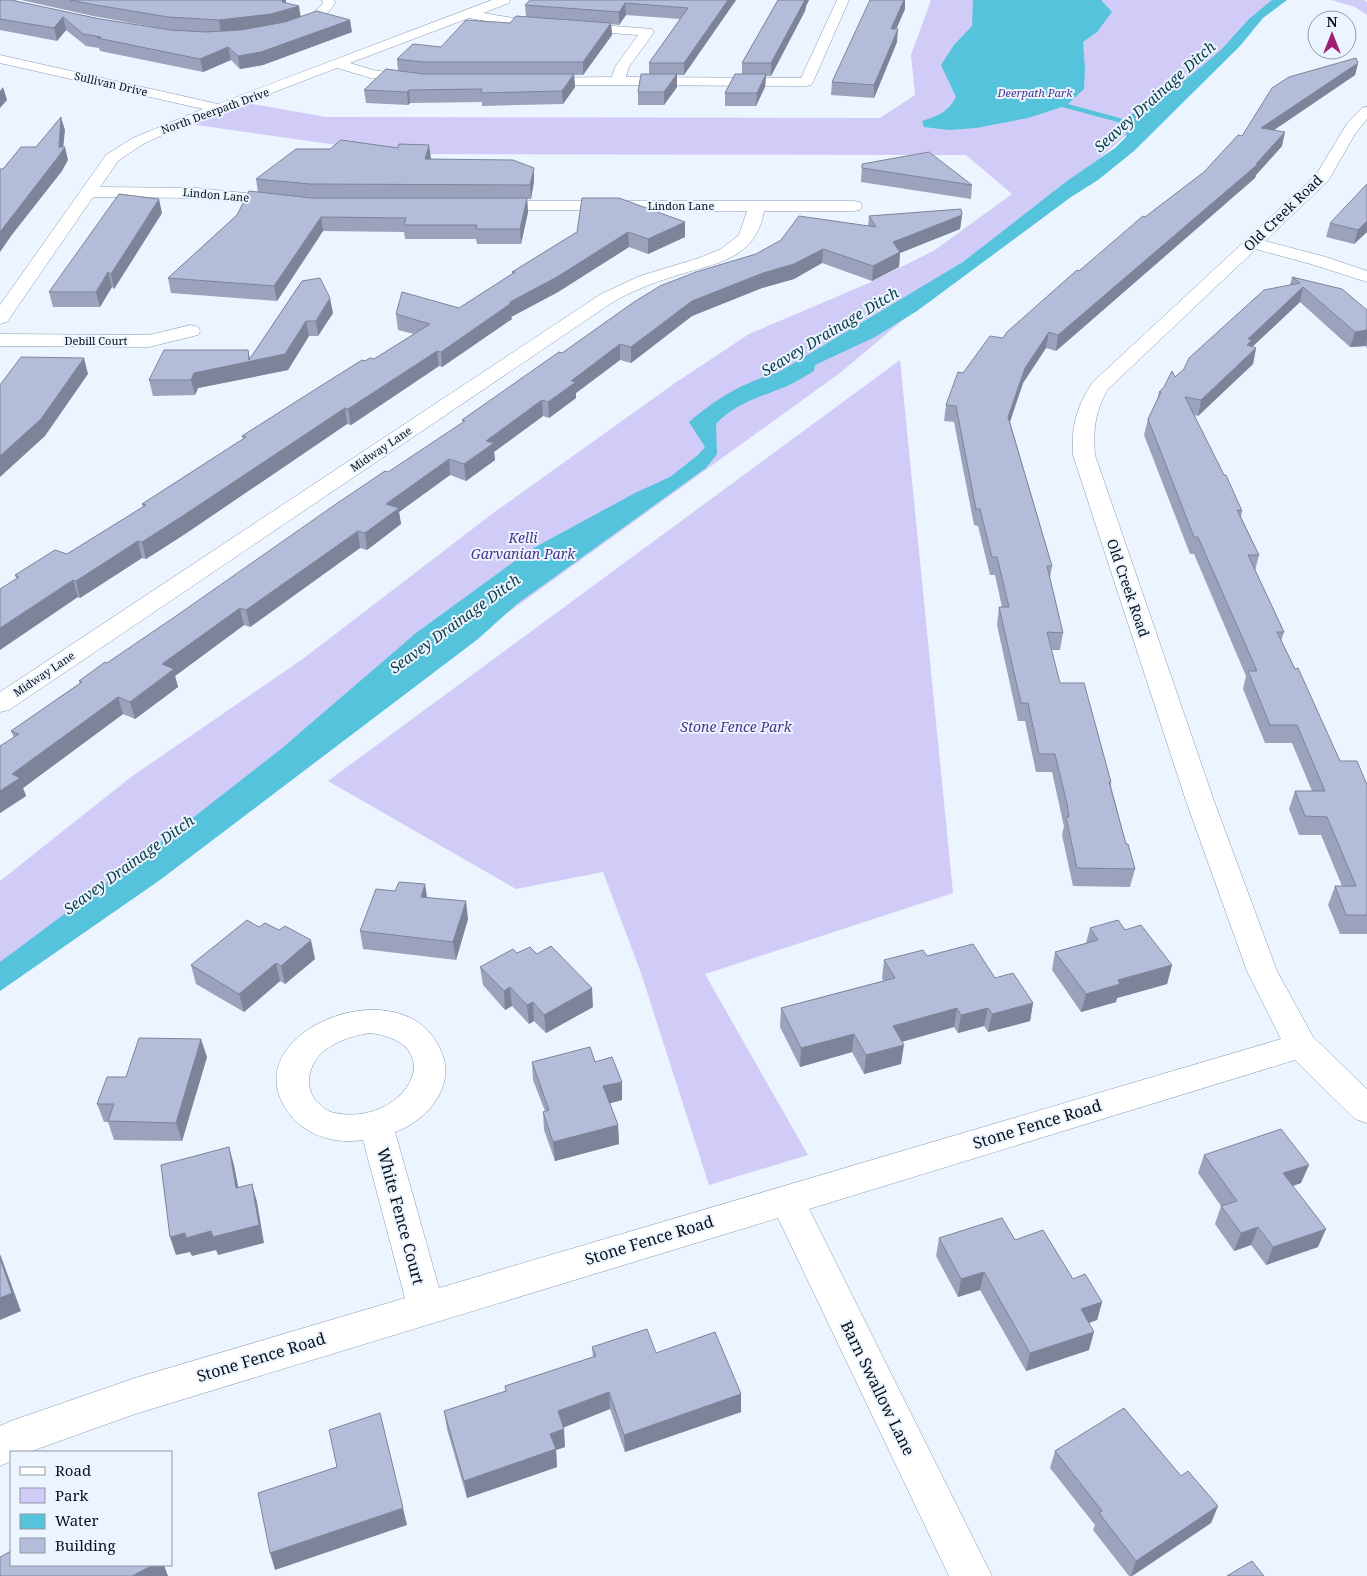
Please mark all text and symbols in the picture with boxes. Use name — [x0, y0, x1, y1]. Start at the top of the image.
north arrow — [1307, 10, 1357, 60]
text: N — [1326, 12, 1338, 31]
water label: Seavey Drainage Ditch — [1089, 36, 1219, 156]
street label: Sullivan Drive — [73, 68, 149, 99]
street label: North Deerpath Drive — [159, 84, 271, 137]
park label: Deerpath Park — [997, 85, 1073, 100]
street label: Old Creek Road — [1239, 170, 1326, 255]
street label: Lindon Lane — [182, 184, 250, 205]
street label: Lindon Lane — [648, 198, 714, 213]
water label: Seavey Drainage Ditch — [757, 282, 902, 380]
street label: Debill Court — [65, 333, 128, 348]
street label: Midway Lane — [347, 422, 414, 475]
park label: Kelli Garvanian Park — [471, 528, 576, 563]
street label: Old Creek Road — [1103, 536, 1154, 640]
water label: Seavey Drainage Ditch — [385, 569, 524, 677]
street label: Midway Lane — [10, 647, 77, 700]
park label: Stone Fence Park — [680, 717, 793, 736]
water label: Seavey Drainage Ditch — [59, 810, 198, 918]
street label: Stone Fence Road — [970, 1094, 1104, 1154]
street label: White Fence Court — [372, 1145, 430, 1287]
street label: Stone Fence Road — [582, 1210, 716, 1270]
street label: Barn Swallow Lane — [836, 1317, 920, 1459]
street label: Stone Fence Road — [194, 1327, 328, 1387]
legend — [10, 1451, 172, 1566]
text: Road — [55, 1460, 91, 1480]
text: Park — [55, 1485, 89, 1505]
text: Water — [55, 1510, 98, 1530]
text: Building — [55, 1535, 116, 1555]

